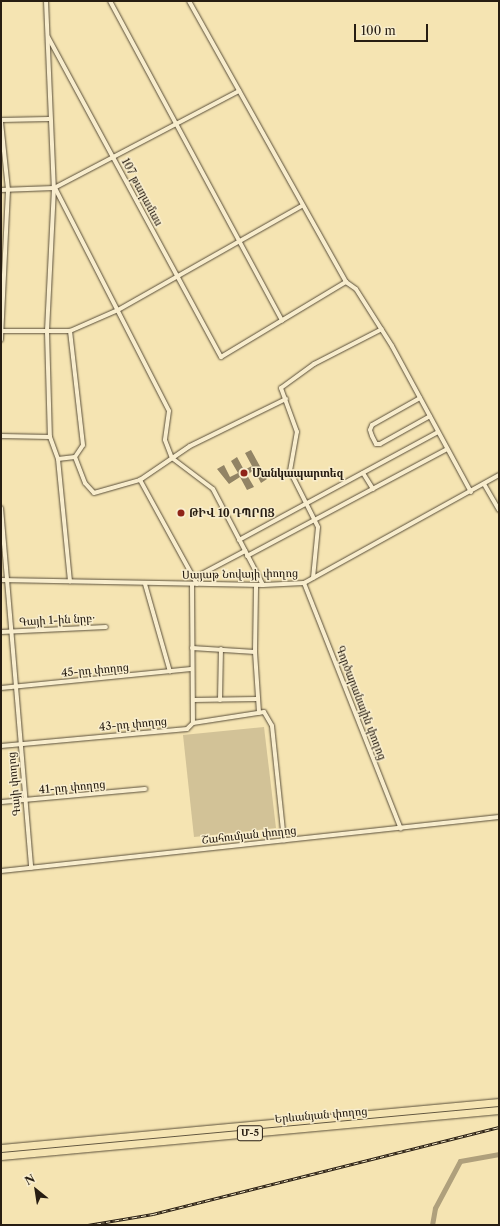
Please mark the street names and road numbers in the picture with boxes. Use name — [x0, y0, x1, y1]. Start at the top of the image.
street label: 107 թաղամաս — [119, 156, 165, 228]
street label: Սայաթ Նովայի փողոց — [182, 566, 298, 582]
street label: Գայի 1-ին նրբ․ — [19, 611, 95, 629]
street label: Գործարանային փողոց — [333, 644, 389, 762]
street label: 45-րդ փողոց — [61, 660, 129, 680]
street label: 43-րդ փողոց — [98, 714, 168, 734]
street label: Գայի փողոց — [5, 751, 23, 817]
street label: 41-րդ փողոց — [38, 778, 106, 796]
street label: Շահումյան փողոց — [201, 823, 297, 847]
street label: Երևանյան փողոց — [274, 1104, 368, 1126]
road number: Մ-5 — [236, 1125, 264, 1141]

